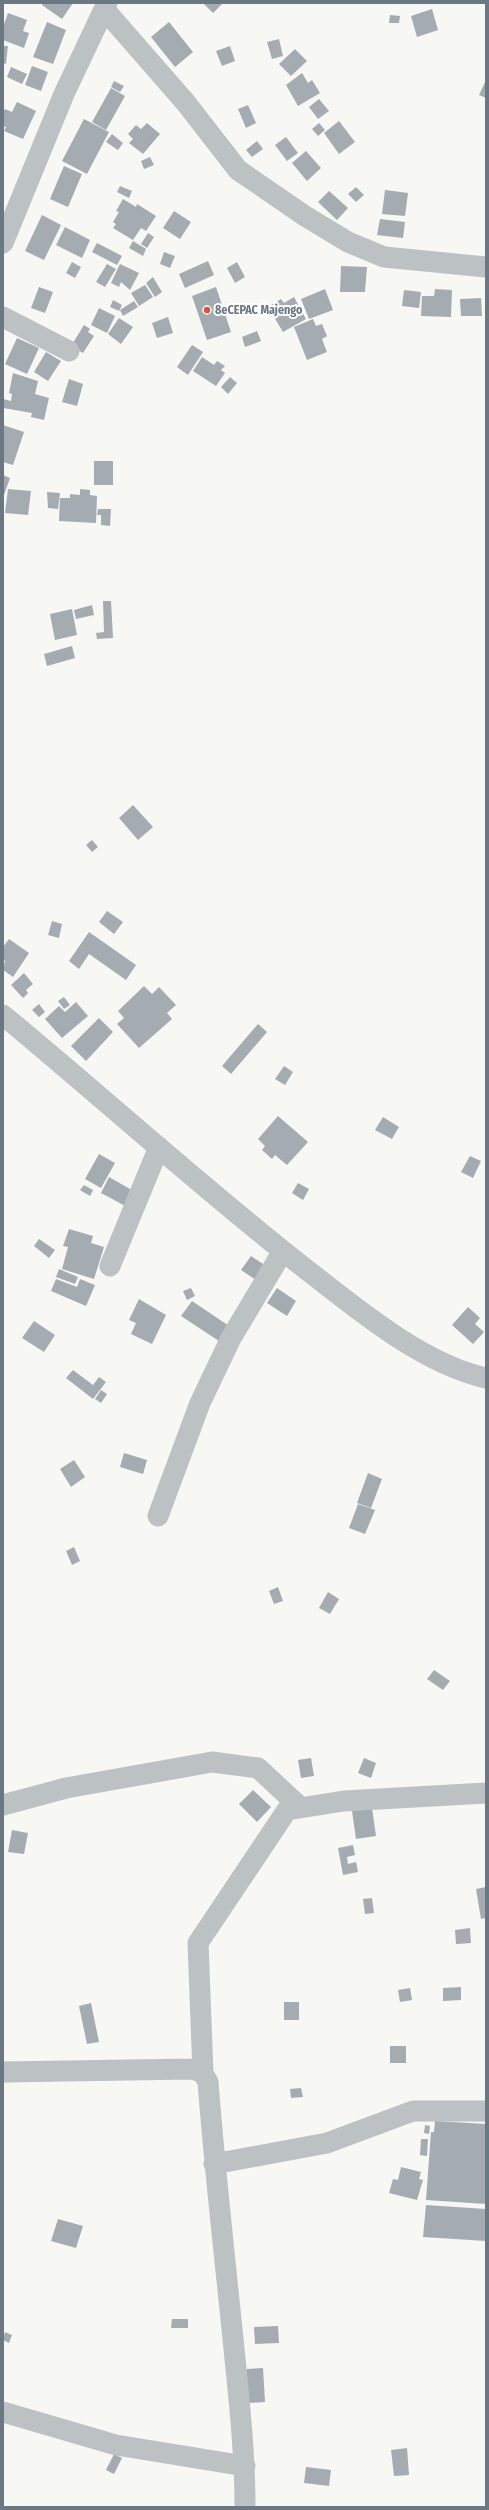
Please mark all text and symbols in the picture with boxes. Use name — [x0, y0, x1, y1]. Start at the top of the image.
place label: 8eCEPAC Majengo — [215, 303, 303, 317]
marker: 8eCEPAC Majengo — [202, 305, 212, 315]

